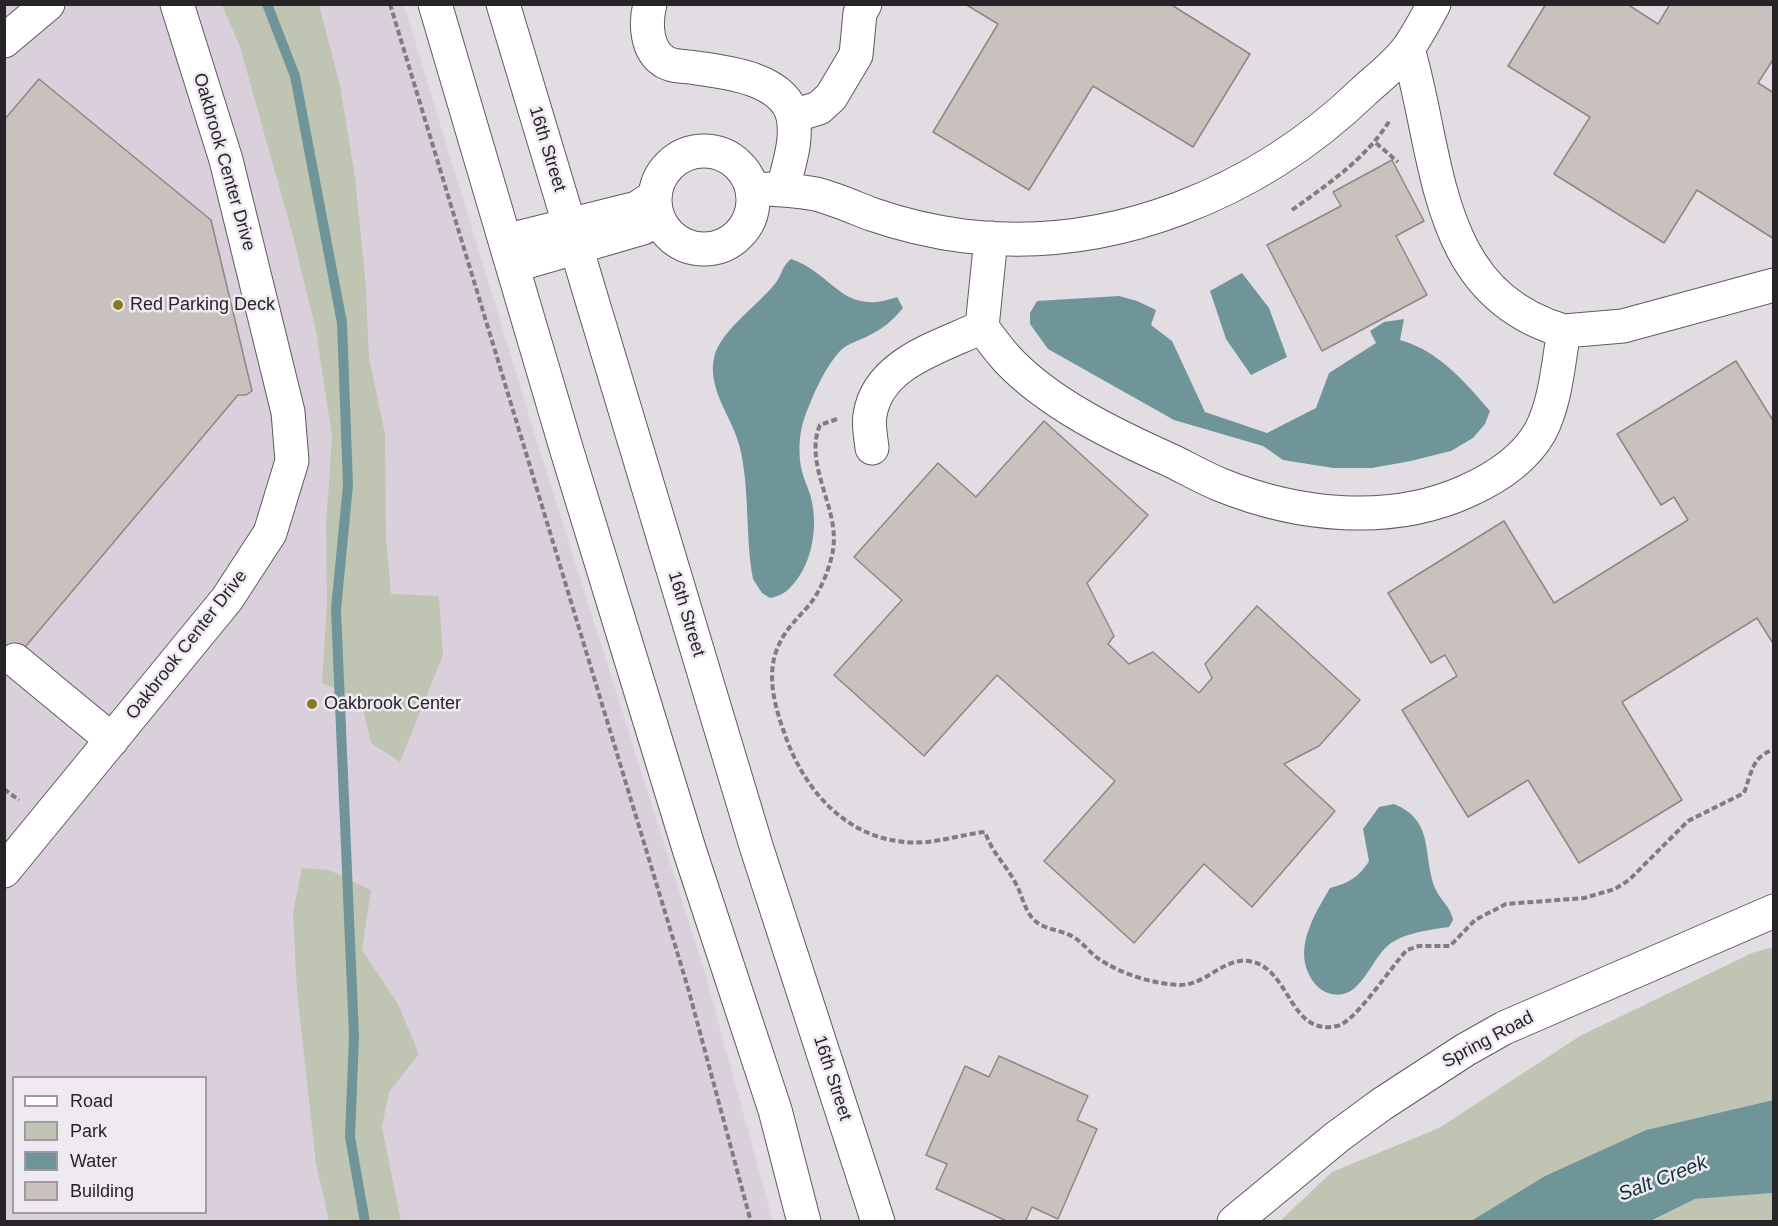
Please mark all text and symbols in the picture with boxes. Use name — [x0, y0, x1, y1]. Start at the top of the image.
street label: Oakbrook Center Drive — [188, 71, 260, 253]
street label: 16th Street — [524, 104, 570, 194]
place label: Red Parking Deck — [130, 294, 275, 316]
marker: Red Parking Deck — [111, 298, 125, 312]
street label: Oakbrook Center Drive — [122, 566, 252, 724]
street label: 16th Street — [663, 569, 709, 659]
place label: Oakbrook Center — [324, 693, 461, 715]
marker: Oakbrook Center — [305, 697, 319, 711]
street label: Spring Road — [1439, 1007, 1537, 1073]
street label: 16th Street — [808, 1033, 856, 1123]
legend — [12, 1076, 207, 1214]
text: Road — [70, 1091, 113, 1111]
text: Park — [70, 1121, 107, 1141]
text: Water — [70, 1151, 117, 1171]
water label: Salt Creek — [1615, 1151, 1711, 1207]
text: Building — [70, 1181, 134, 1201]

